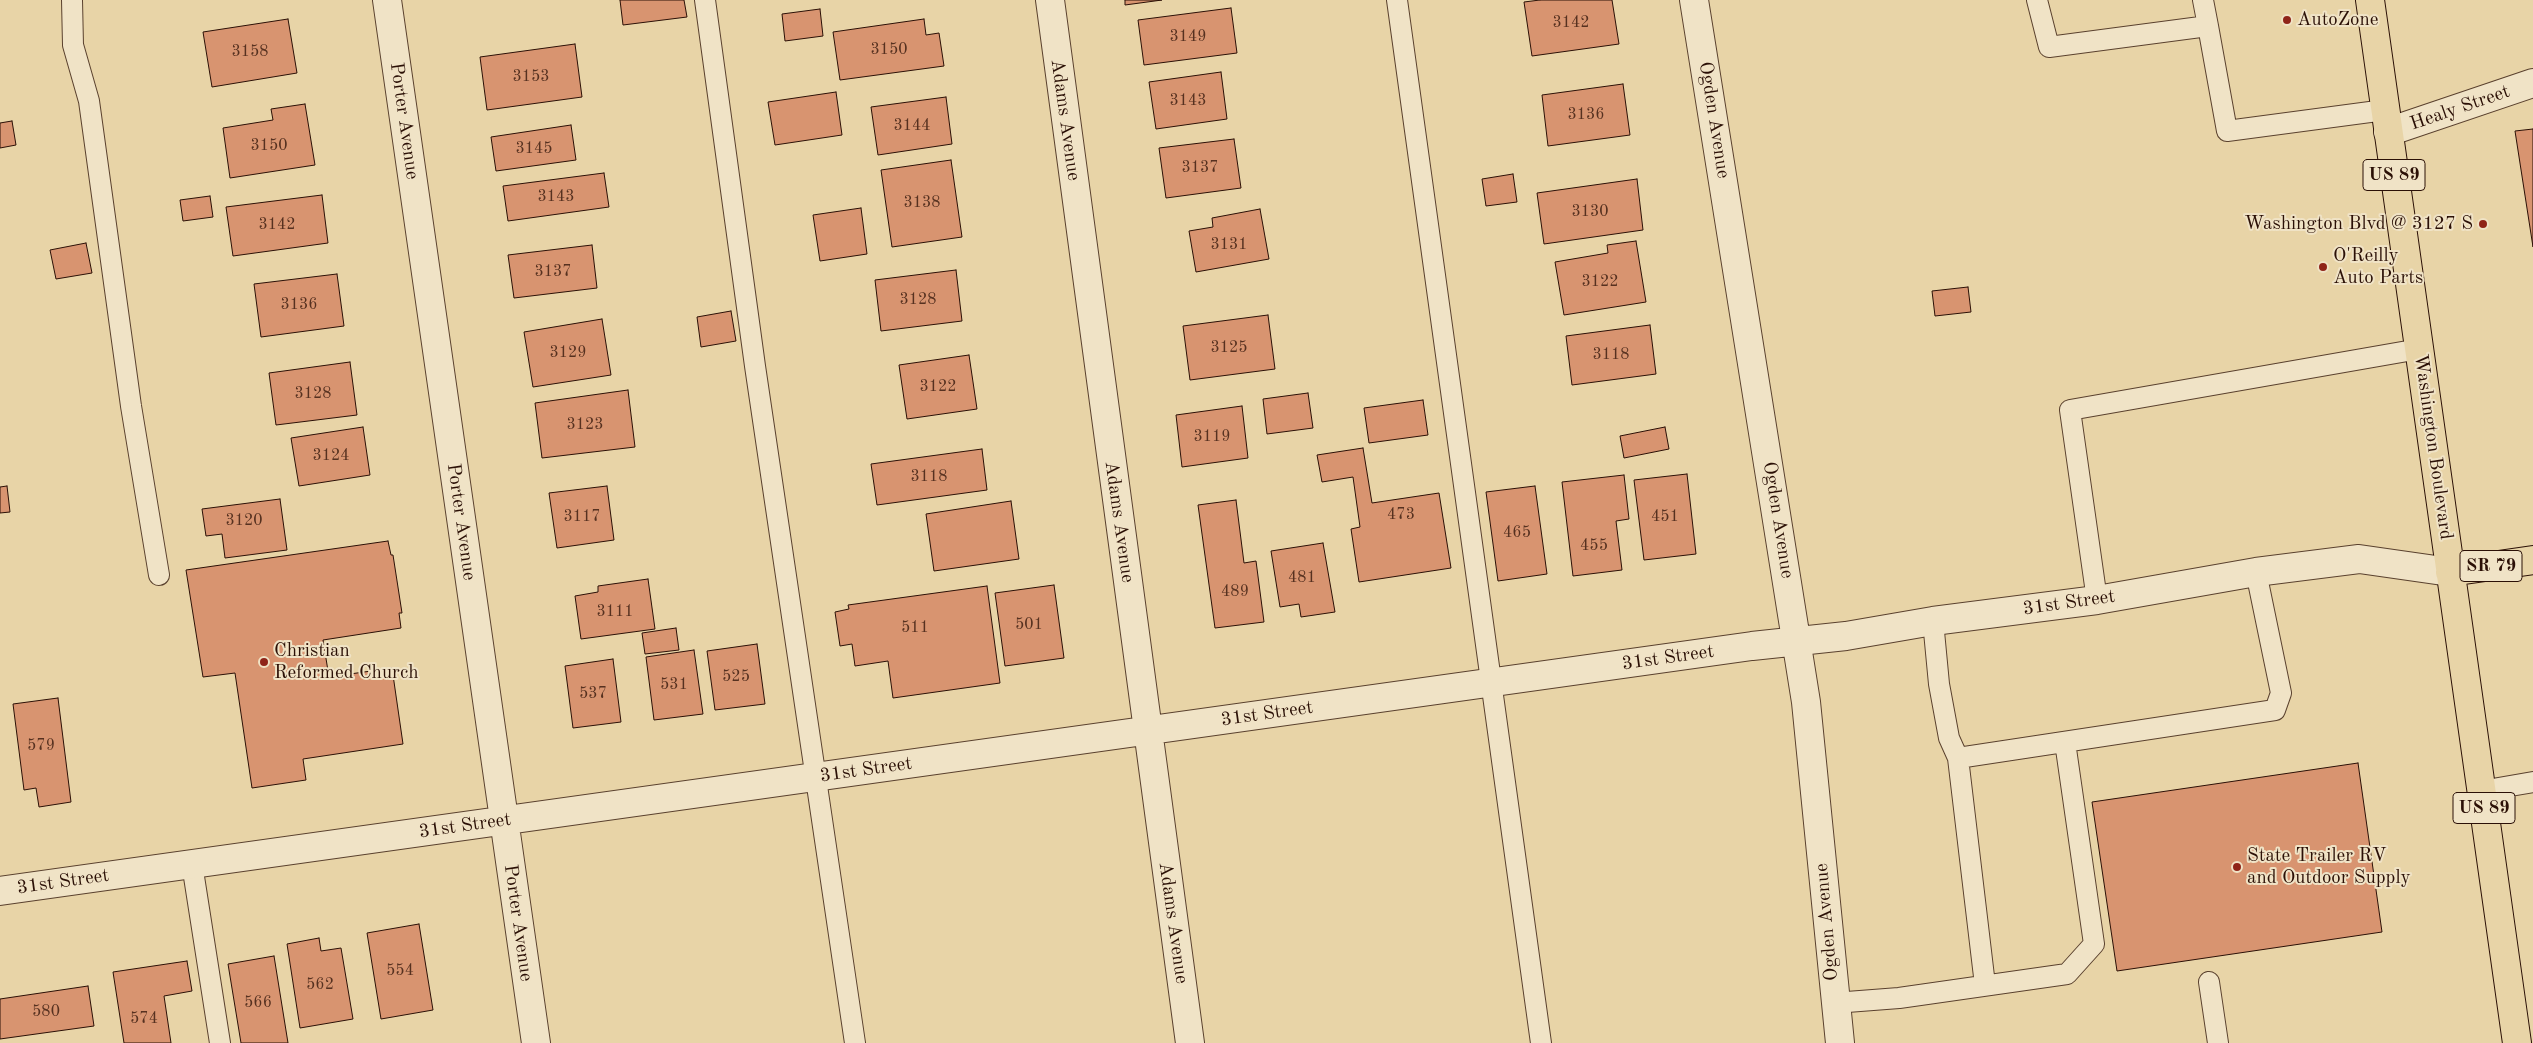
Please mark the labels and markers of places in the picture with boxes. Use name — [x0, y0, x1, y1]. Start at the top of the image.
place label: AutoZone — [2297, 9, 2379, 31]
marker: AutoZone — [2281, 14, 2293, 26]
place label: Washington Blvd @ 3127 S — [2244, 213, 2473, 235]
marker: Washington Blvd @ 3127 S — [2477, 218, 2489, 230]
place label: O'Reilly Auto Parts — [2333, 245, 2423, 289]
marker: O'Reilly Auto Parts — [2317, 261, 2329, 273]
place label: Christian Reformed Church — [274, 640, 419, 684]
marker: Christian Reformed Church — [258, 656, 270, 668]
place label: State Trailer RV and Outdoor Supply — [2247, 845, 2411, 889]
marker: State Trailer RV and Outdoor Supply — [2231, 861, 2243, 873]

